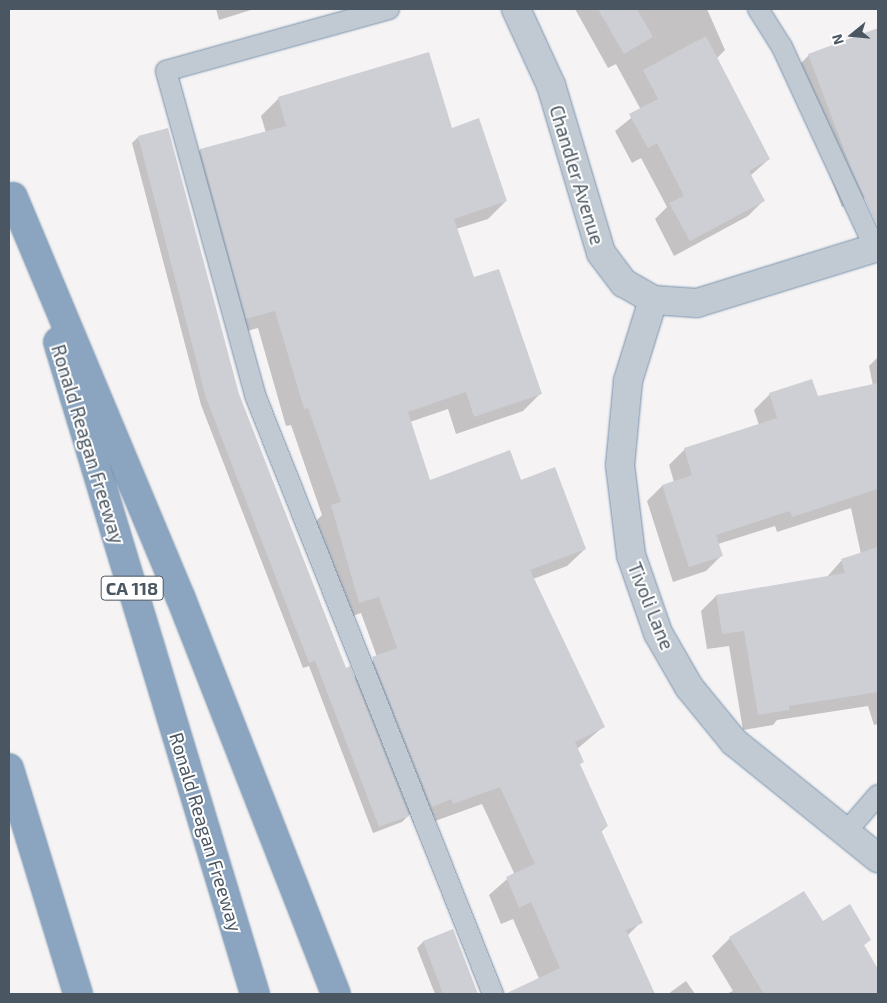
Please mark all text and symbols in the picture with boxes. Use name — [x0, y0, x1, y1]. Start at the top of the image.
north arrow — [827, 10, 877, 60]
text: N — [828, 32, 847, 47]
street label: Chandler Avenue — [545, 102, 609, 248]
street label: Ronald Reagan Freeway — [47, 342, 129, 546]
street label: Tivoli Lane — [623, 559, 679, 653]
road number: CA 118 — [100, 572, 164, 604]
street label: Ronald Reagan Freeway — [165, 730, 247, 934]

